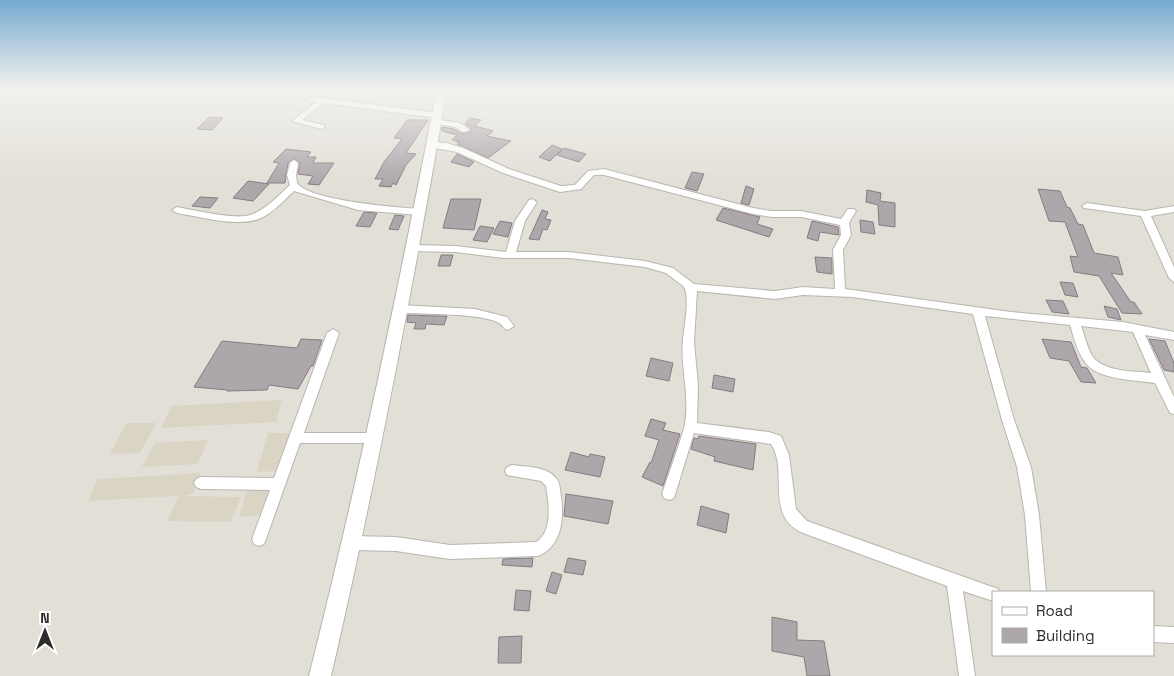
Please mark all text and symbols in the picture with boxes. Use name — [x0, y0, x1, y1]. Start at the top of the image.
legend — [992, 591, 1154, 656]
text: Road — [1036, 601, 1073, 620]
north arrow — [20, 606, 70, 656]
text: N — [40, 609, 50, 627]
text: Building — [1036, 626, 1095, 645]

